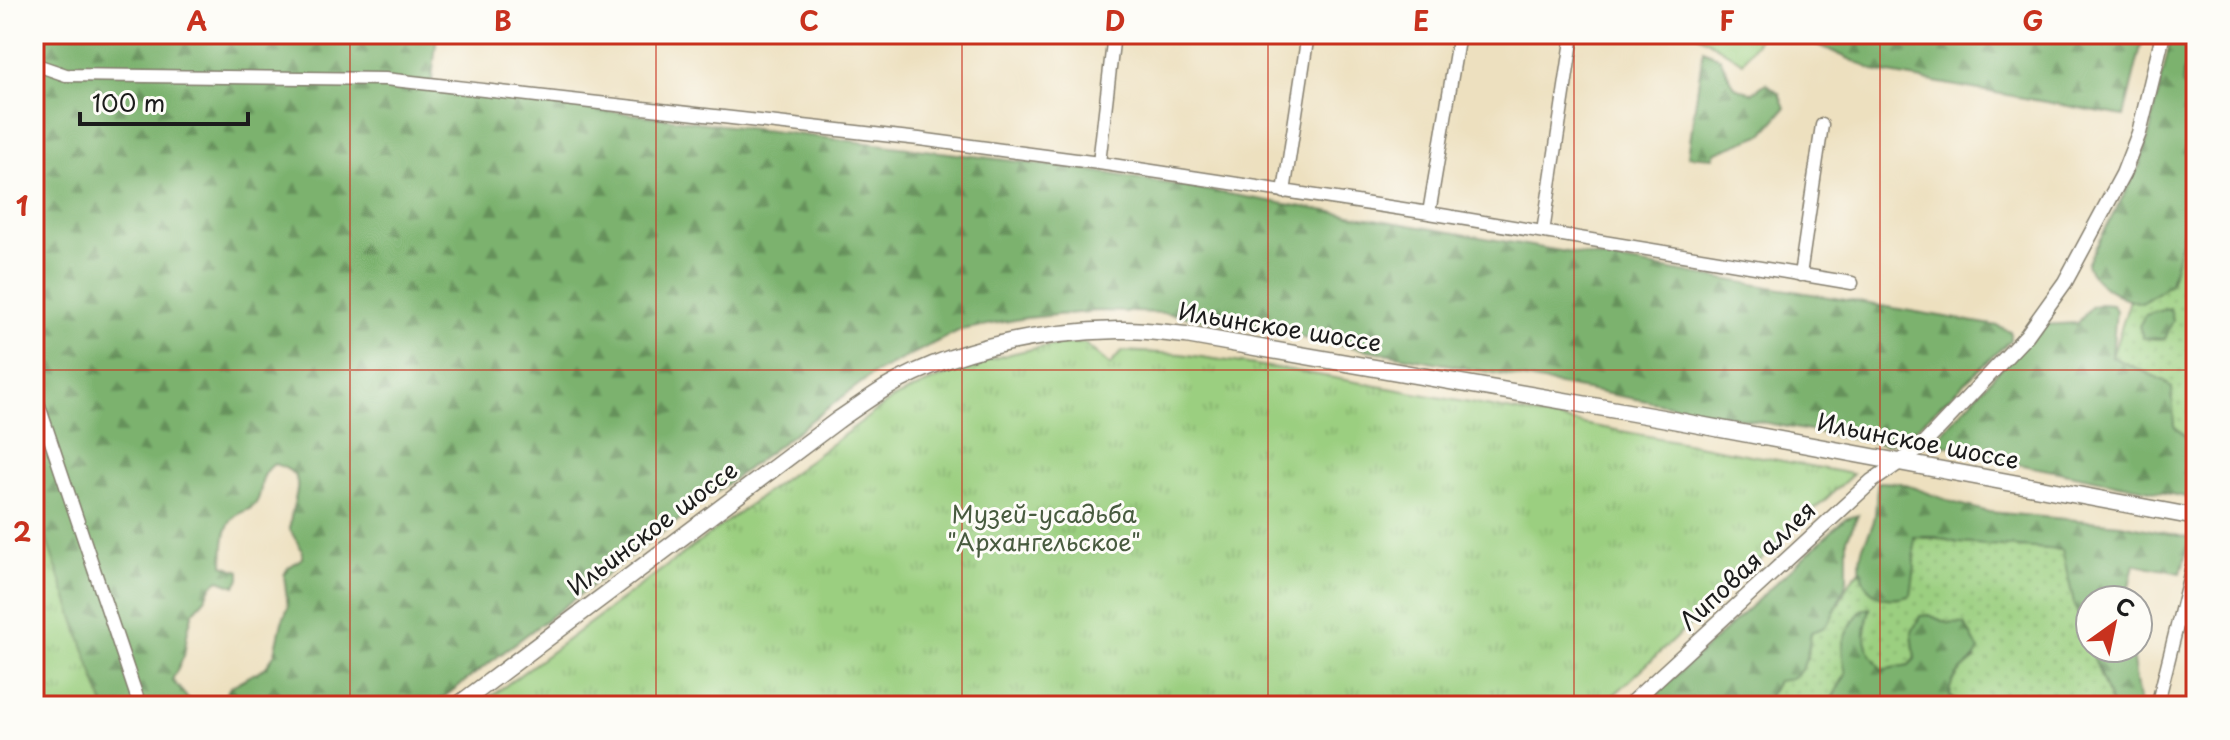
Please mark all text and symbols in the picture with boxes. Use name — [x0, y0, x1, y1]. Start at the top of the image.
text: A — [187, 1, 207, 40]
text: B — [494, 1, 512, 40]
text: C — [799, 1, 819, 40]
text: D — [1105, 1, 1125, 40]
text: E — [1413, 1, 1429, 40]
text: F — [1719, 1, 1735, 40]
text: G — [2022, 1, 2044, 40]
scale bar — [80, 76, 248, 126]
text: 100 m — [92, 84, 165, 120]
text: 1 — [16, 186, 28, 225]
street label: Ильинское шоссе — [1176, 292, 1384, 360]
street label: Ильинское шоссе — [1814, 403, 2022, 477]
street label: Ильинское шоссе — [559, 451, 744, 603]
street label: Липовая аллея — [1670, 492, 1823, 638]
park label: Музей-усадьба "Архангельское" — [947, 495, 1141, 559]
text: 2 — [13, 512, 31, 551]
north arrow — [2074, 584, 2154, 664]
text: С — [2110, 588, 2142, 624]

